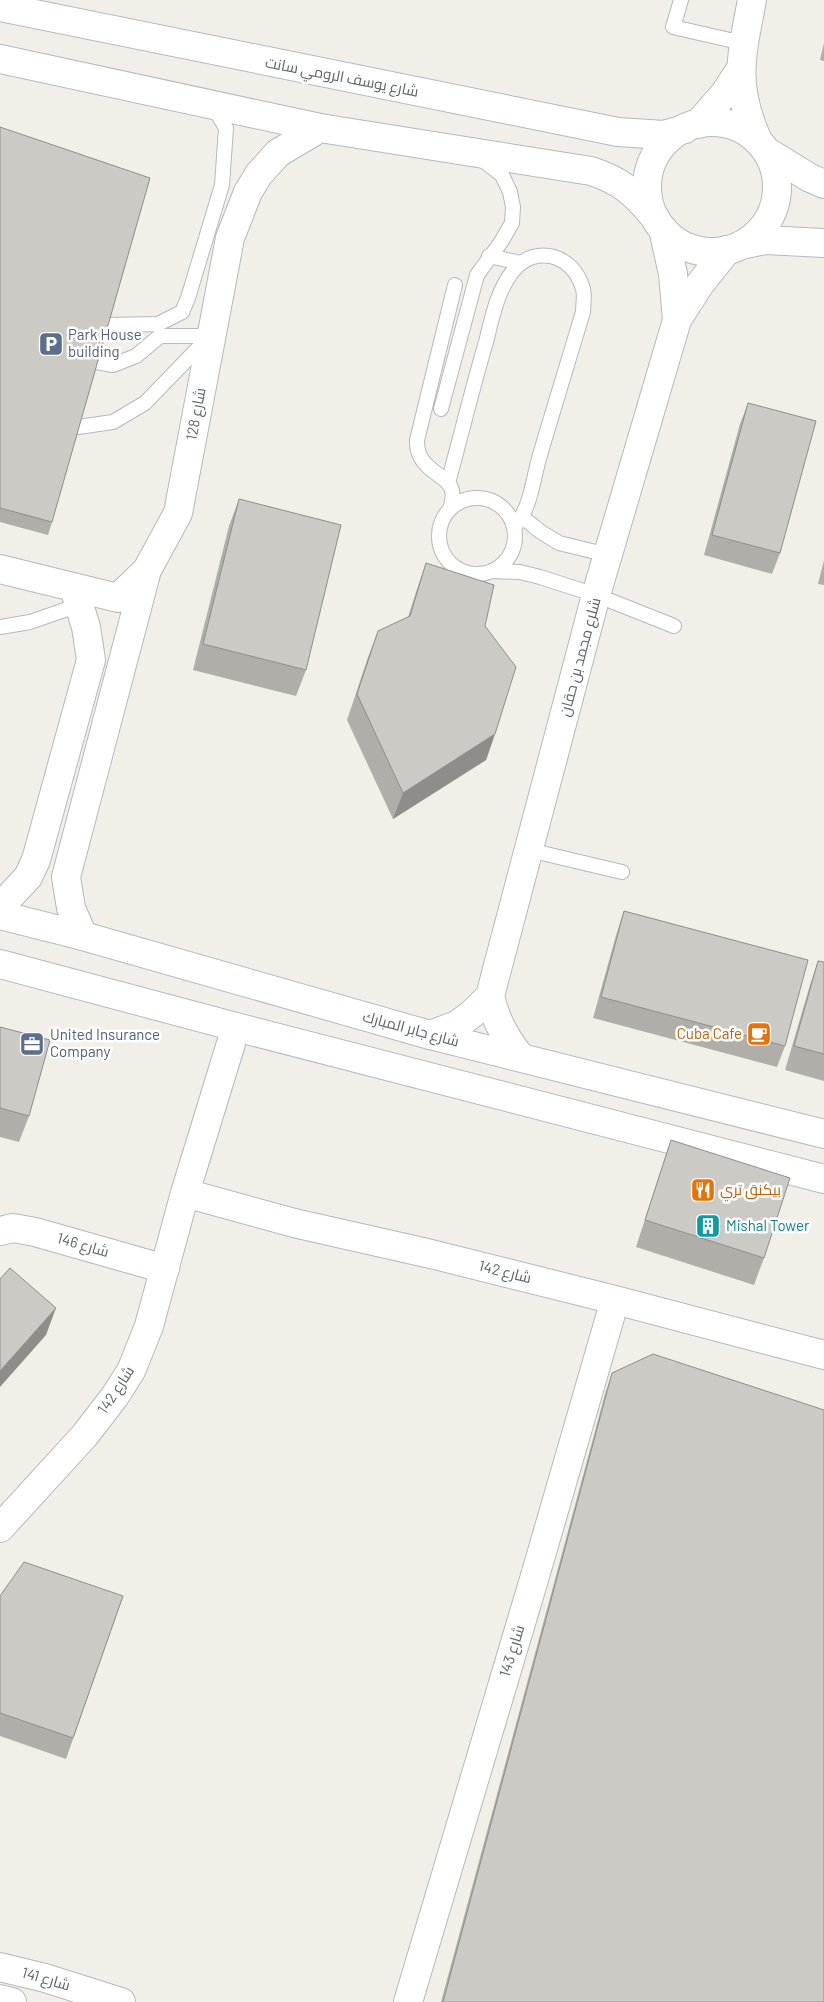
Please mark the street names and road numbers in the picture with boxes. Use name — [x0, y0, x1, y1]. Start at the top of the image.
street label: شارع يوسف الرومي سانت — [263, 52, 420, 104]
street label: شارع 128 — [182, 386, 211, 442]
street label: شلرع مجمد بن حقان — [554, 595, 606, 719]
street label: شارع جابر المبارك — [360, 1007, 461, 1052]
street label: شارع 146 — [54, 1228, 111, 1263]
street label: شارع 142 — [476, 1256, 533, 1289]
street label: شارع 142 — [93, 1362, 140, 1418]
street label: شارع 143 — [495, 1623, 530, 1680]
street label: شارع 141 — [19, 1963, 73, 1996]

